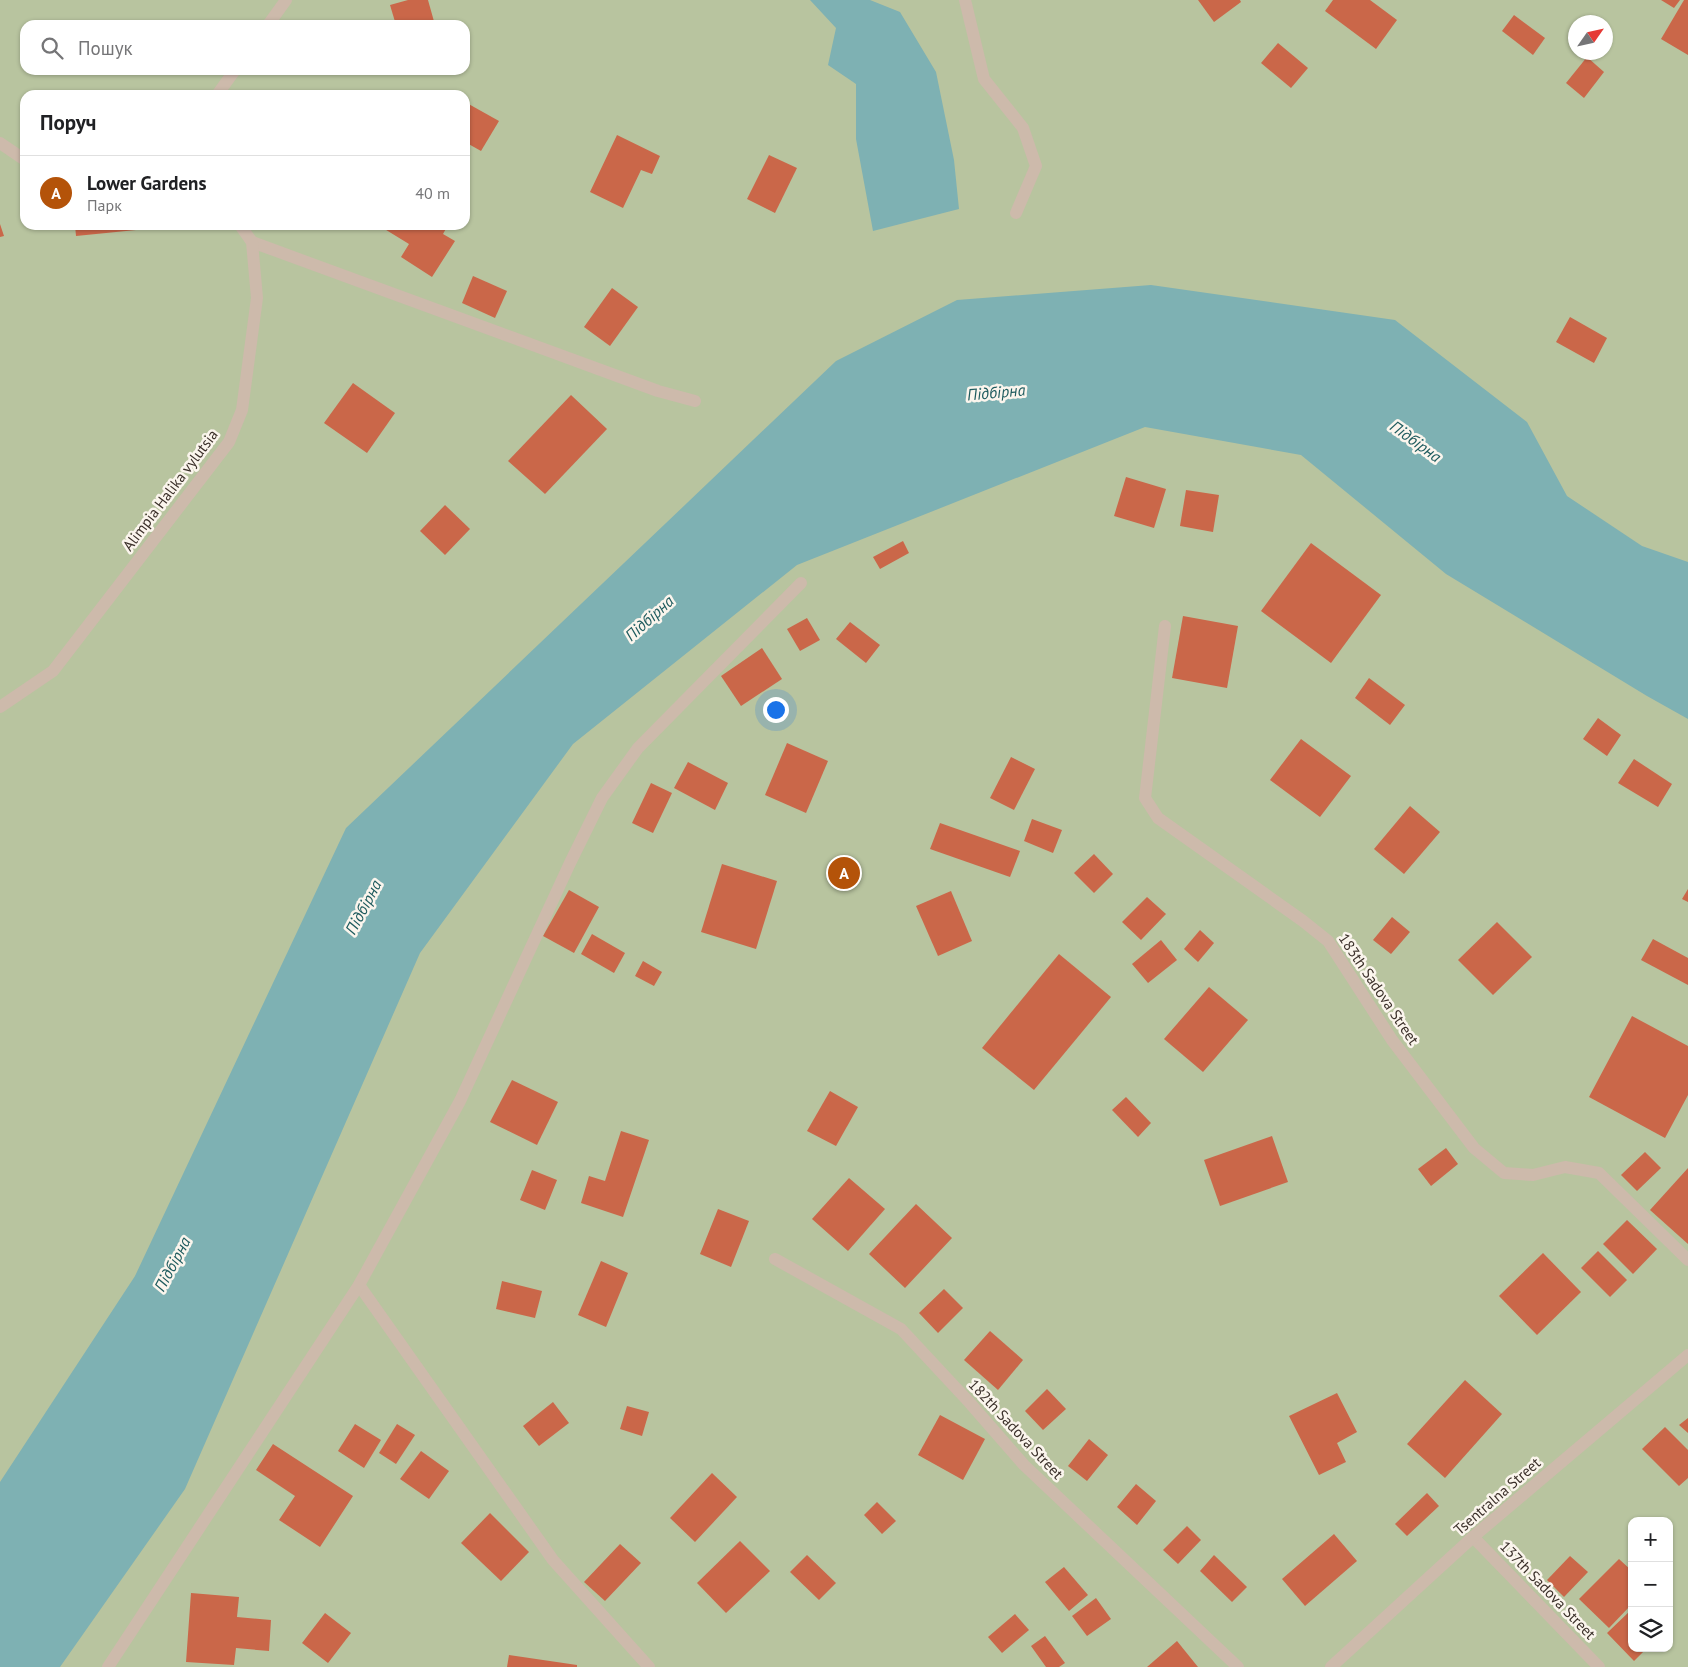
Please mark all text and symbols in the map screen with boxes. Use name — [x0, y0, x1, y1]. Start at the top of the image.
north arrow — [1568, 15, 1613, 60]
search box — [20, 20, 470, 75]
icon: search — [38, 34, 66, 62]
text: Пошук — [78, 36, 133, 60]
text: Поруч — [40, 109, 96, 136]
text: Lower Gardens — [87, 171, 206, 195]
text: A — [51, 183, 61, 203]
text: 40 m — [415, 183, 450, 203]
text: Парк — [87, 195, 122, 215]
water label: Підбірна — [966, 379, 1026, 405]
water label: Підбірна — [1386, 416, 1446, 466]
street label: Alimpia Halika vylutsia — [118, 426, 222, 554]
water label: Підбірна — [621, 591, 678, 645]
your location — [763, 697, 789, 723]
pin: A — [828, 854, 860, 892]
water label: Підбірна — [340, 876, 386, 938]
street label: 183th Sadova Street — [1335, 930, 1423, 1048]
water label: Підбірна — [149, 1233, 195, 1295]
street label: 182th Sadova Street — [965, 1375, 1067, 1483]
street label: Tsentralna Street — [1450, 1453, 1544, 1539]
map controls — [1628, 1517, 1673, 1652]
button: + — [1628, 1517, 1673, 1562]
street label: 137th Sadova Street — [1496, 1537, 1600, 1643]
button: − — [1628, 1562, 1673, 1607]
button: layers — [1628, 1607, 1673, 1652]

